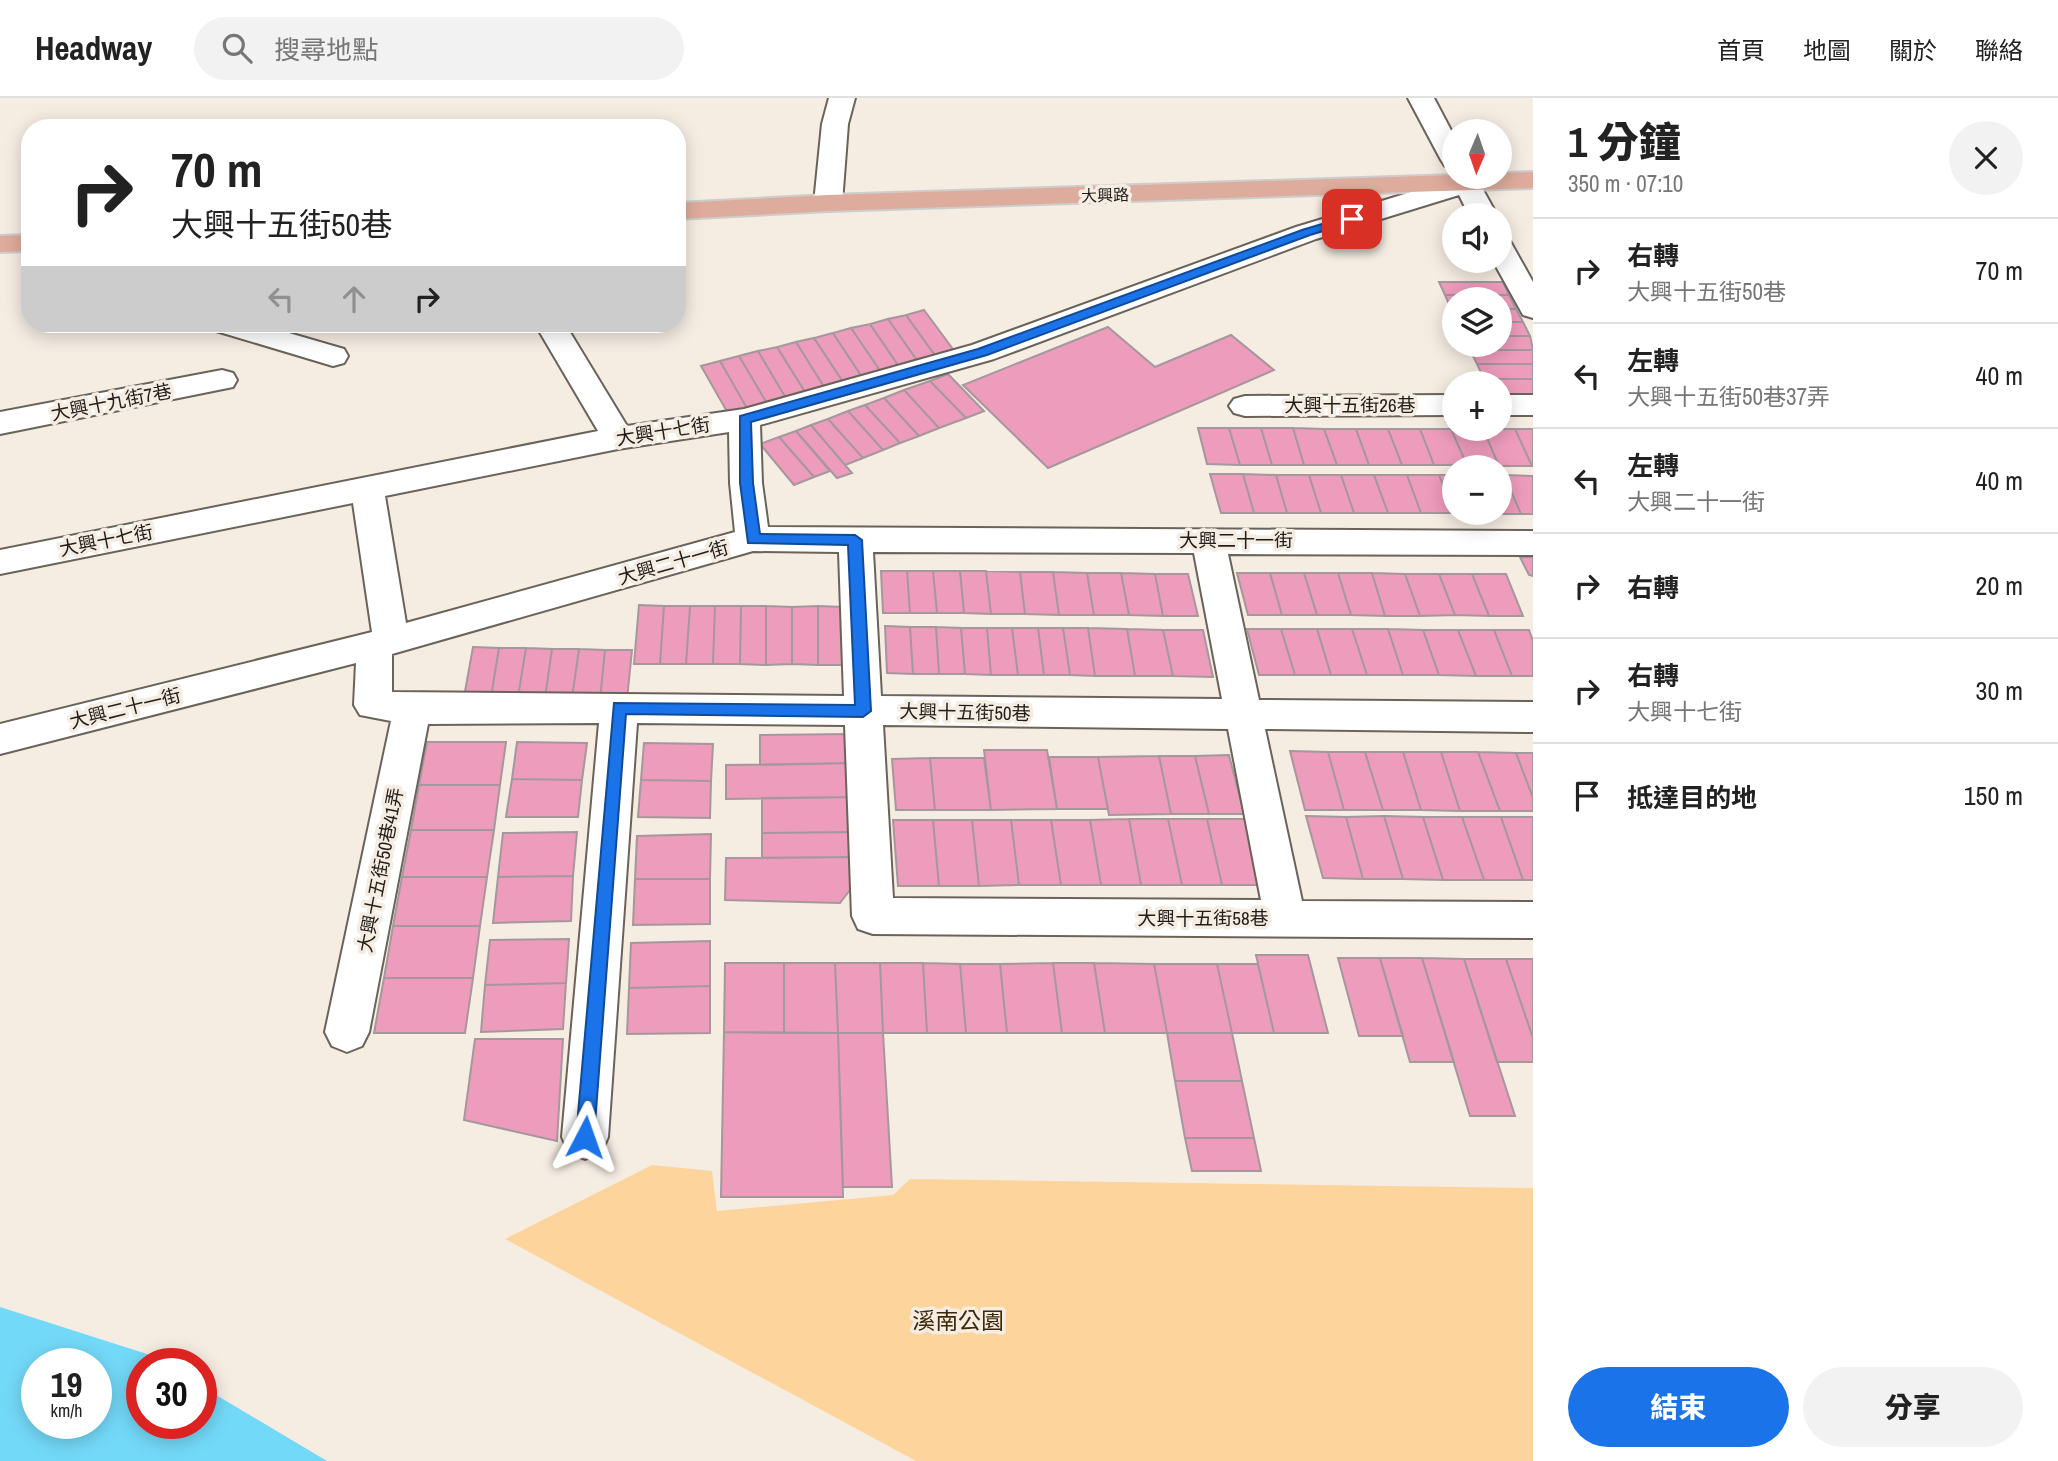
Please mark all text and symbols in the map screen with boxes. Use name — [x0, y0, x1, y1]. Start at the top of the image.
search box — [194, 17, 684, 80]
text: Headway — [35, 26, 152, 70]
icon: search — [218, 29, 256, 67]
text: 搜尋地點 — [274, 32, 378, 67]
text: 首頁 — [1717, 34, 1765, 66]
text: 地圖 — [1803, 34, 1851, 66]
text: 關於 — [1889, 34, 1937, 66]
text: 聯絡 — [1975, 34, 2023, 66]
text: 1 分鐘 — [1568, 114, 1681, 170]
north arrow — [1442, 119, 1512, 189]
map controls — [1442, 119, 1512, 525]
button: close — [1949, 121, 2023, 195]
text: 70 m — [171, 136, 263, 202]
icon: right — [56, 147, 147, 238]
text: 350 m · 07:10 — [1568, 168, 1683, 199]
street label: 大興路 — [1081, 183, 1129, 207]
pin — [1322, 189, 1382, 249]
icon: arrive — [1333, 200, 1371, 238]
text: 大興十五街50巷 — [171, 203, 392, 246]
button: sound — [1442, 203, 1512, 273]
text: 右轉 — [1627, 238, 1679, 273]
icon: right — [1568, 252, 1606, 290]
text: 70 m — [1976, 253, 2023, 288]
text: 大興十五街50巷 — [1627, 276, 1786, 307]
icon: left — [262, 280, 300, 318]
icon: ahead — [335, 280, 373, 318]
icon: right — [408, 280, 446, 318]
button: layers — [1442, 287, 1512, 357]
text: 左轉 — [1627, 343, 1679, 378]
icon: left — [1568, 357, 1606, 395]
text: 40 m — [1976, 358, 2023, 393]
button: + — [1442, 371, 1512, 441]
street label: 大興十九街7巷 — [48, 378, 174, 426]
text: 大興十五街50巷37弄 — [1627, 381, 1830, 412]
street label: 大興十五街26巷 — [1284, 392, 1416, 418]
street label: 大興十七街 — [614, 411, 712, 451]
text: 左轉 — [1627, 448, 1679, 483]
button: − — [1442, 455, 1512, 525]
icon: left — [1568, 462, 1606, 500]
text: 40 m — [1976, 463, 2023, 498]
text: 大興二十一街 — [1627, 486, 1765, 517]
street label: 大興十七街 — [57, 518, 155, 562]
street label: 大興二十一街 — [1179, 527, 1293, 553]
street label: 大興二十一街 — [615, 534, 731, 590]
icon: right — [1568, 567, 1606, 605]
text: 20 m — [1976, 568, 2023, 603]
text: 右轉 — [1627, 570, 1679, 605]
text: 右轉 — [1627, 658, 1679, 693]
icon: right — [1568, 672, 1606, 710]
text: 30 m — [1976, 673, 2023, 708]
street label: 大興二十一街 — [67, 682, 183, 734]
text: 大興十七街 — [1627, 696, 1742, 727]
street label: 大興十五街50巷 — [899, 698, 1031, 726]
icon: arrive — [1568, 777, 1606, 815]
text: 150 m — [1964, 778, 2023, 813]
text: 抵達目的地 — [1627, 780, 1757, 815]
street label: 大興十五街50巷41弄 — [351, 785, 409, 955]
street label: 大興十五街58巷 — [1137, 905, 1269, 931]
position arrow — [548, 1100, 622, 1174]
park label: 溪南公園 — [912, 1305, 1004, 1336]
speed limit sign: 30 — [126, 1348, 217, 1439]
text: 19 — [51, 1361, 82, 1408]
button: 結束 — [1568, 1367, 1789, 1447]
button: 分享 — [1803, 1367, 2023, 1447]
text: km/h — [51, 1398, 83, 1423]

